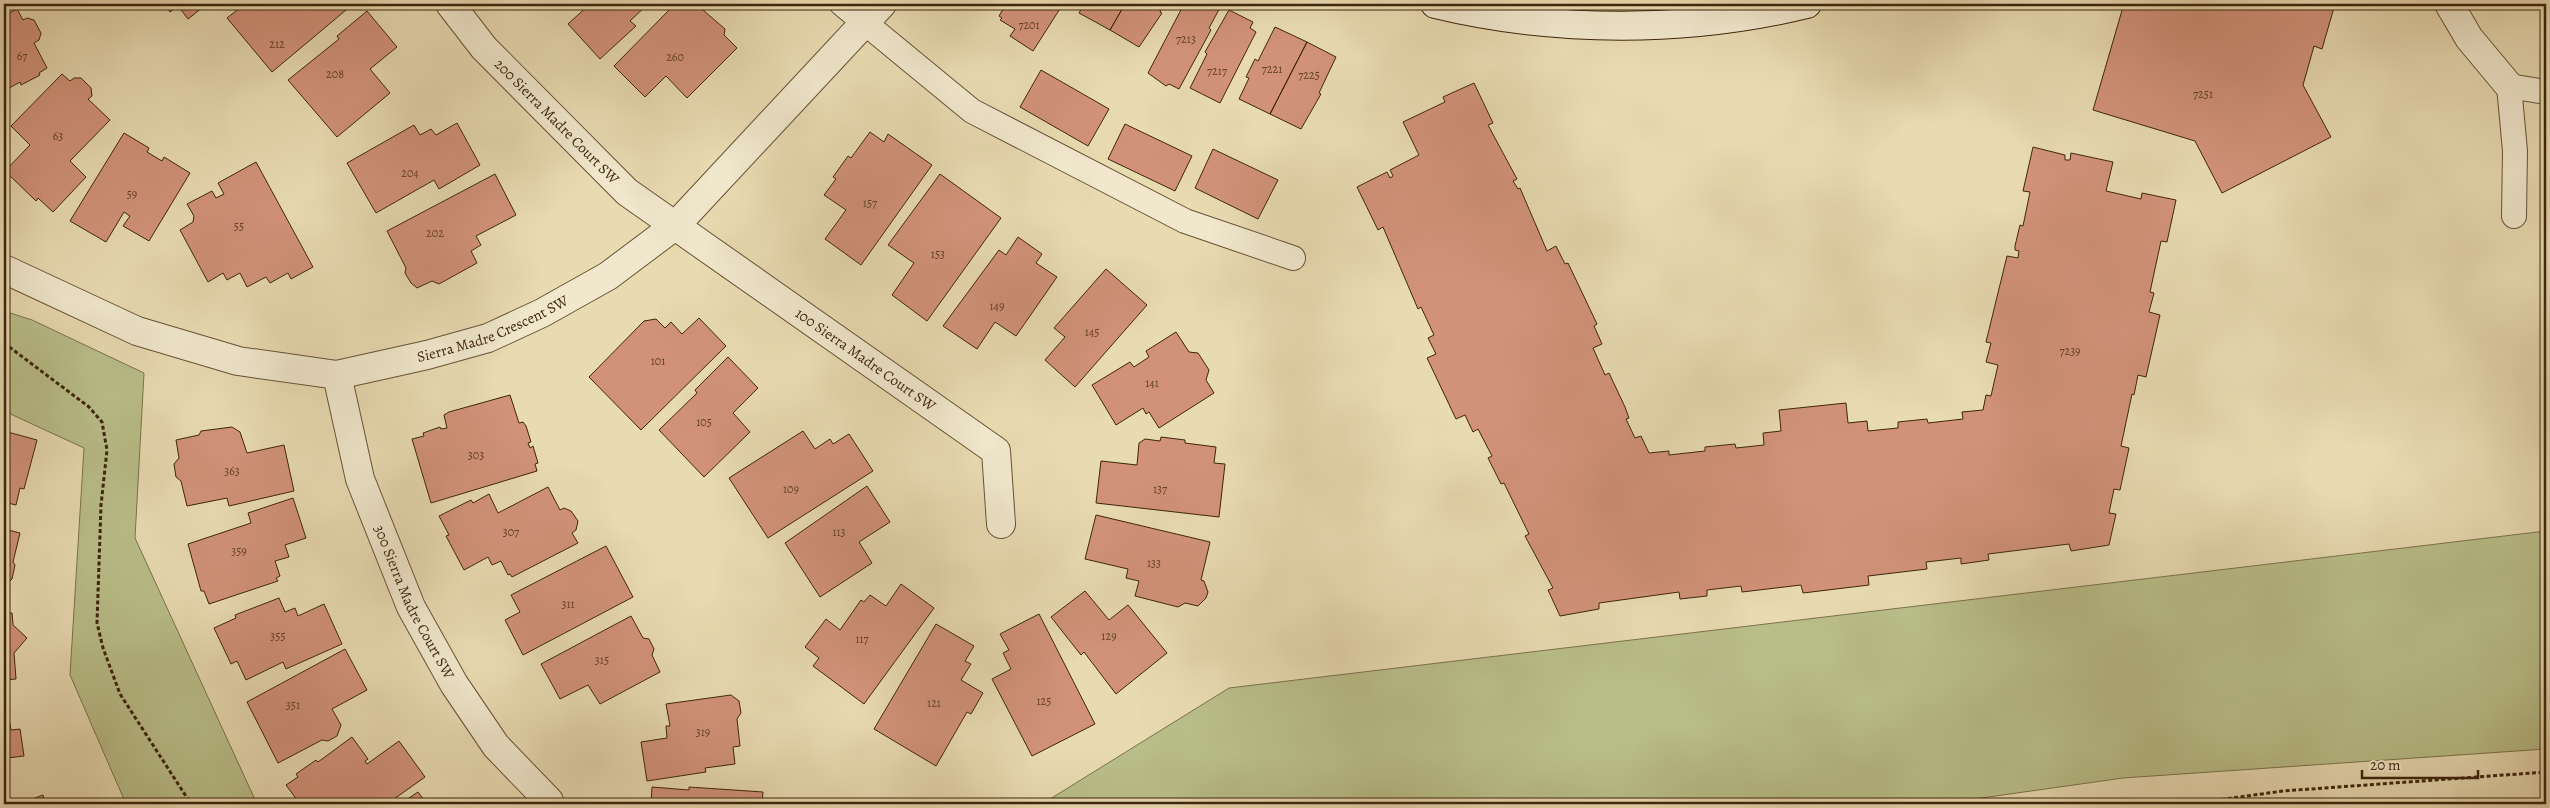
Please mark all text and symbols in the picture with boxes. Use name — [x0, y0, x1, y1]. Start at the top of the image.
house number: 7201 — [1018, 17, 1040, 33]
house number: 7213 — [1176, 31, 1196, 47]
house number: 212 — [269, 36, 285, 52]
house number: 67 — [17, 48, 28, 64]
house number: 260 — [666, 49, 684, 65]
street label: 200 Sierra Madre Court SW — [490, 54, 624, 189]
house number: 7221 — [1262, 61, 1282, 77]
house number: 7217 — [1207, 63, 1228, 79]
house number: 208 — [326, 66, 344, 82]
house number: 7225 — [1298, 67, 1320, 83]
house number: 7251 — [2193, 86, 2213, 102]
house number: 63 — [53, 128, 63, 144]
house number: 204 — [401, 165, 419, 181]
house number: 59 — [127, 186, 137, 202]
house number: 157 — [863, 195, 878, 211]
house number: 55 — [234, 218, 244, 234]
house number: 202 — [426, 225, 444, 241]
house number: 153 — [931, 246, 945, 262]
street label: Sierra Madre Crescent SW — [415, 290, 572, 367]
house number: 149 — [989, 298, 1005, 314]
street label: 100 Sierra Madre Court SW — [791, 303, 940, 416]
house number: 145 — [1085, 324, 1099, 340]
house number: 7239 — [2059, 343, 2081, 359]
house number: 101 — [651, 353, 665, 369]
house number: 141 — [1145, 375, 1159, 391]
house number: 105 — [696, 414, 712, 430]
house number: 303 — [468, 447, 484, 463]
house number: 363 — [224, 463, 240, 479]
house number: 109 — [783, 481, 799, 497]
house number: 137 — [1153, 481, 1168, 497]
street label: 300 Sierra Madre Court SW — [369, 522, 459, 683]
house number: 307 — [503, 524, 520, 540]
house number: 113 — [832, 524, 846, 540]
house number: 359 — [231, 543, 247, 559]
house number: 133 — [1147, 555, 1161, 571]
house number: 311 — [561, 596, 575, 612]
house number: 355 — [270, 628, 286, 644]
house number: 129 — [1101, 628, 1117, 644]
house number: 117 — [855, 631, 870, 647]
house number: 315 — [595, 652, 609, 668]
house number: 125 — [1037, 693, 1051, 709]
house number: 121 — [927, 695, 941, 711]
house number: 351 — [286, 697, 300, 713]
house number: 319 — [696, 724, 710, 740]
scale bar — [2362, 748, 2479, 780]
text: 20 m — [2370, 755, 2401, 775]

